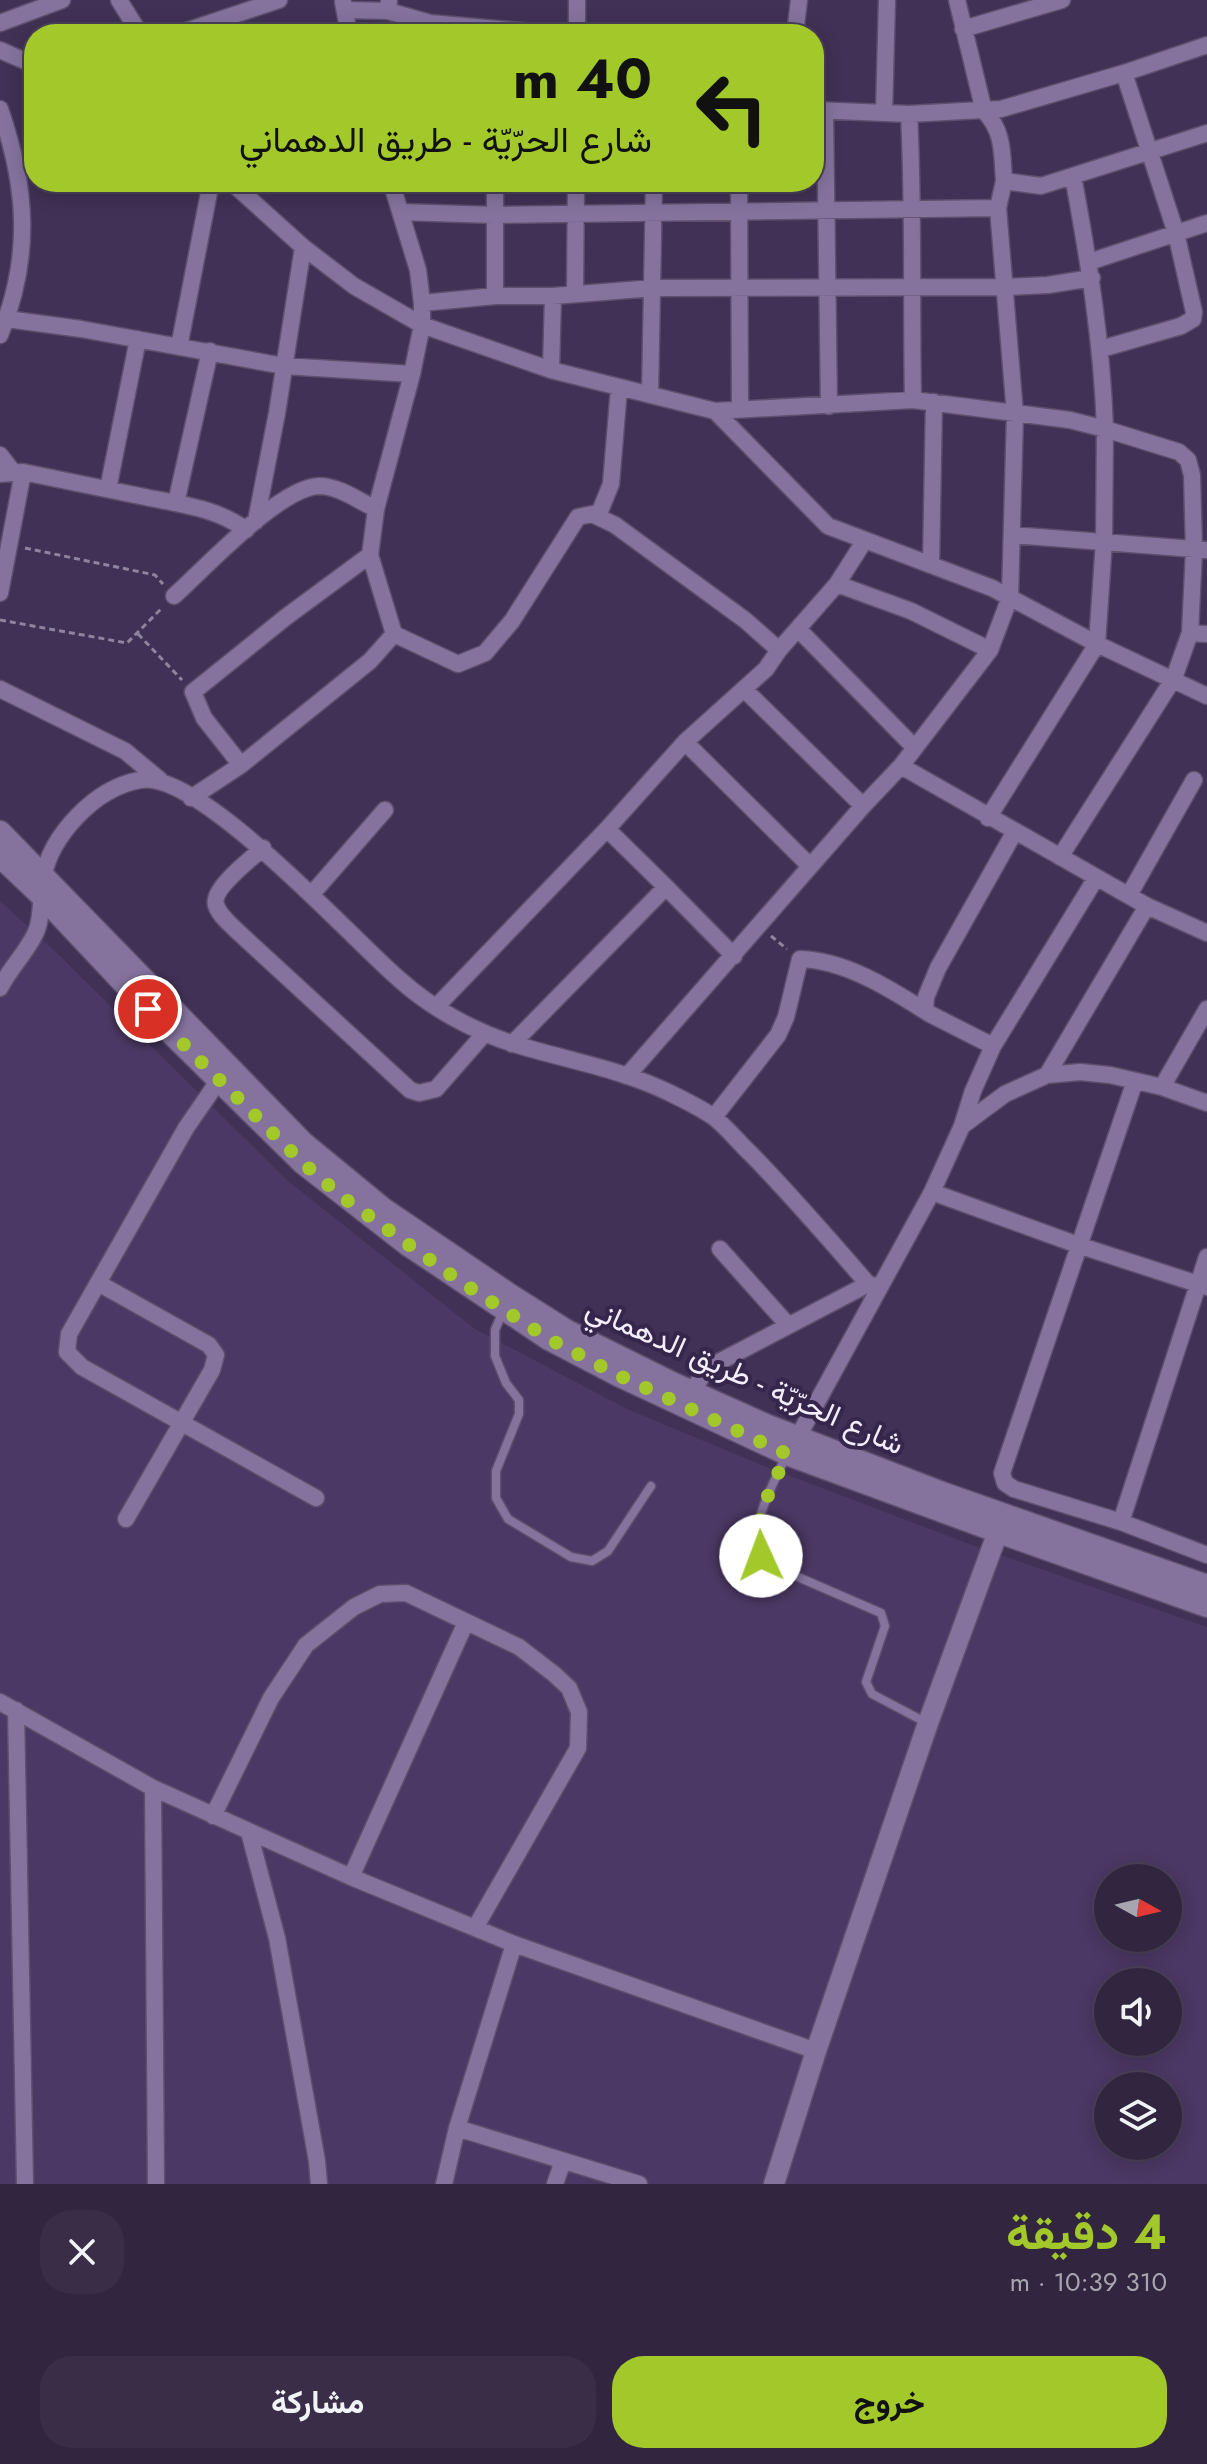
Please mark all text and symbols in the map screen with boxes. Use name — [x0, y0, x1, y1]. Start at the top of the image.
text: 40 m — [513, 38, 652, 119]
icon: left — [680, 56, 784, 160]
text: شارع الحرّيّة - طريق الدهماني — [239, 113, 652, 165]
pin — [114, 975, 182, 1043]
icon: arrive — [126, 987, 170, 1031]
street label: شارع الحرّيّة - طريق الدهماني — [578, 1286, 911, 1468]
position arrow — [719, 1514, 803, 1598]
north arrow — [1094, 1864, 1182, 1952]
map controls — [1094, 1864, 1182, 2160]
button: sound — [1094, 1968, 1182, 2056]
button: layers — [1094, 2072, 1182, 2160]
text: 4 دقيقة — [1006, 2198, 1167, 2267]
button: close — [40, 2210, 124, 2294]
text: 310 m · 10:39 — [1010, 2263, 1167, 2301]
button: مشاركة — [40, 2356, 596, 2448]
button: خروج — [612, 2356, 1167, 2448]

